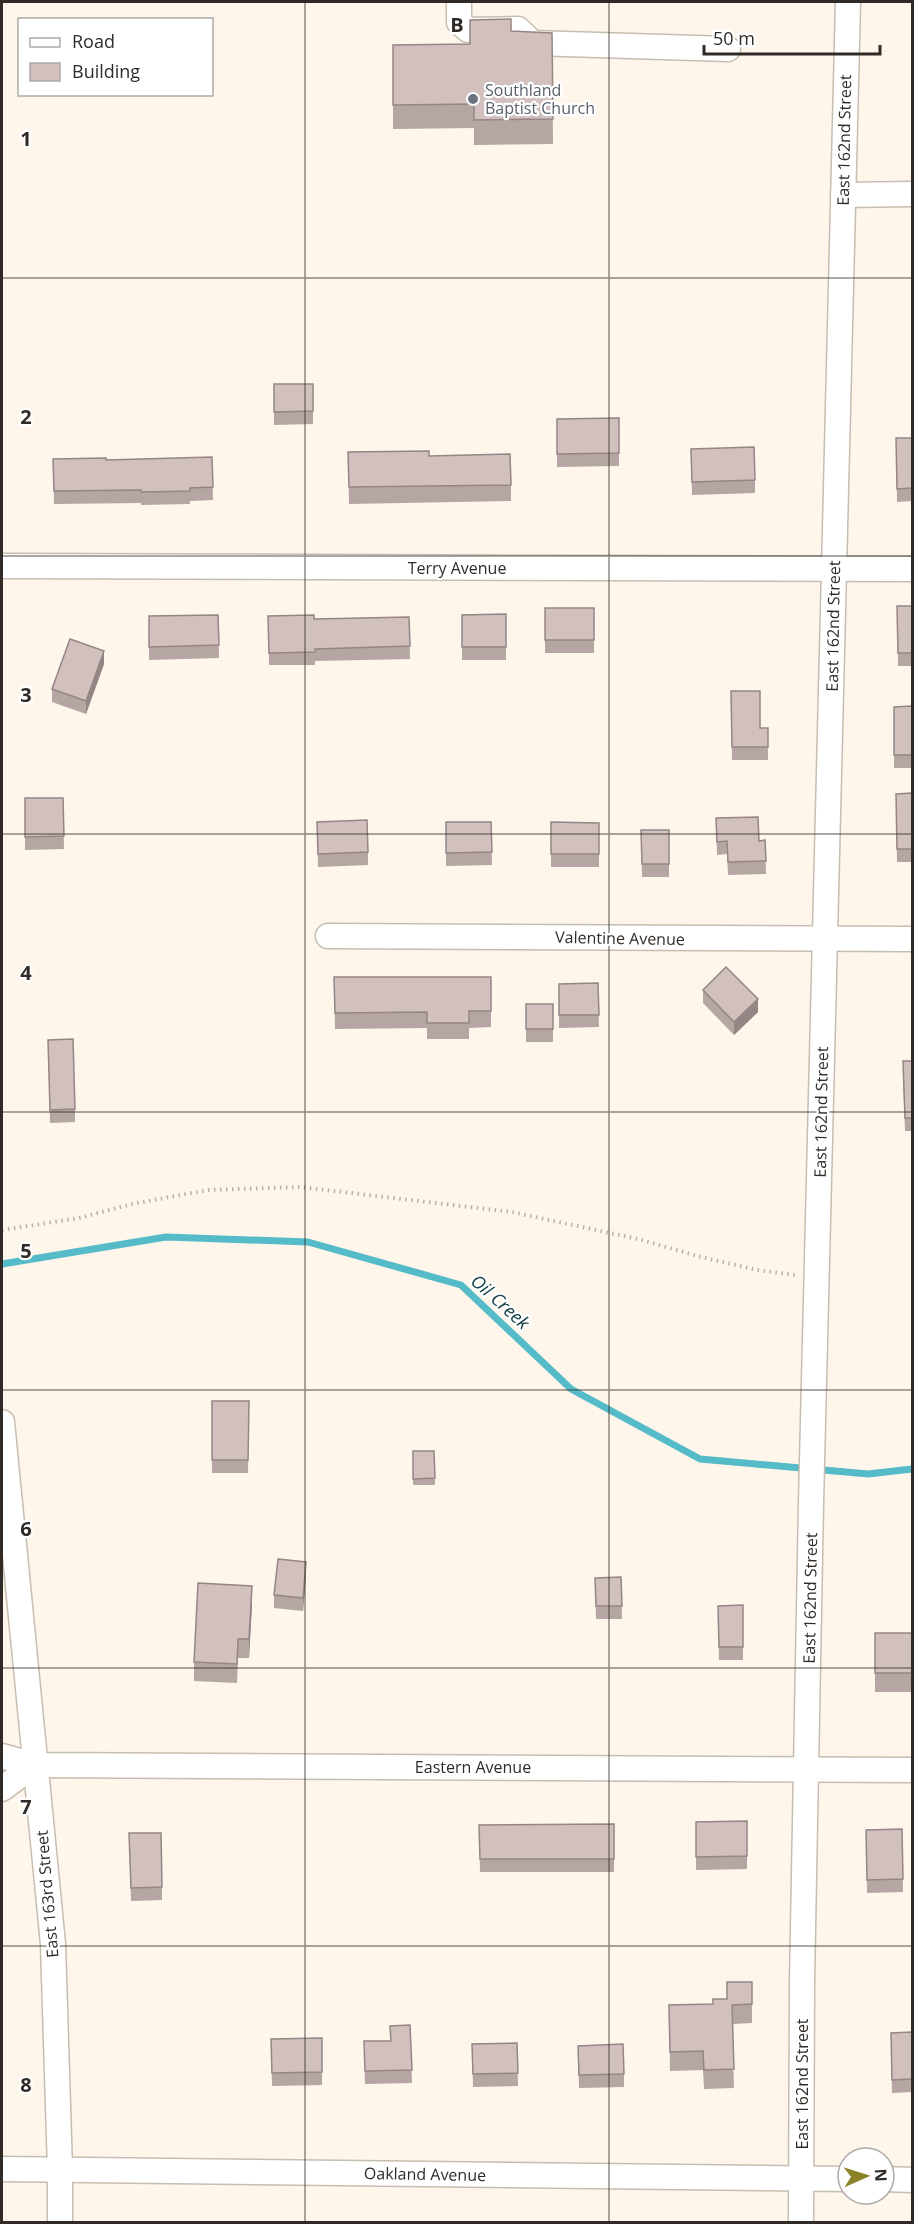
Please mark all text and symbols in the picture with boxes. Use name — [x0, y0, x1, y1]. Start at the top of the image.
text: B — [450, 11, 464, 38]
legend — [18, 18, 213, 96]
scale bar — [704, 18, 880, 56]
text: 50 m — [713, 26, 755, 50]
text: Road — [72, 29, 115, 53]
text: Building — [72, 59, 140, 83]
street label: East 162nd Street — [832, 74, 856, 206]
place label: Southland Baptist Church — [485, 79, 595, 119]
marker: Southland Baptist Church — [466, 92, 480, 106]
text: 1 — [20, 125, 32, 152]
text: 2 — [20, 403, 32, 430]
street label: Terry Avenue — [408, 557, 506, 579]
street label: East 162nd Street — [821, 560, 845, 692]
text: 3 — [20, 681, 32, 708]
street label: Valentine Avenue — [555, 926, 685, 950]
text: 4 — [20, 959, 32, 986]
street label: East 162nd Street — [809, 1046, 833, 1178]
text: 5 — [20, 1237, 32, 1264]
water label: Oil Creek — [466, 1269, 536, 1335]
text: 6 — [20, 1515, 32, 1542]
street label: East 162nd Street — [798, 1532, 822, 1664]
street label: Eastern Avenue — [415, 1756, 531, 1778]
text: 7 — [20, 1793, 32, 1820]
street label: East 163rd Street — [30, 1829, 64, 1959]
street label: East 162nd Street — [791, 2018, 813, 2150]
text: 8 — [20, 2071, 32, 2098]
north arrow — [836, 2146, 896, 2206]
street label: Oakland Avenue — [364, 2162, 486, 2186]
text: N — [870, 2168, 892, 2182]

